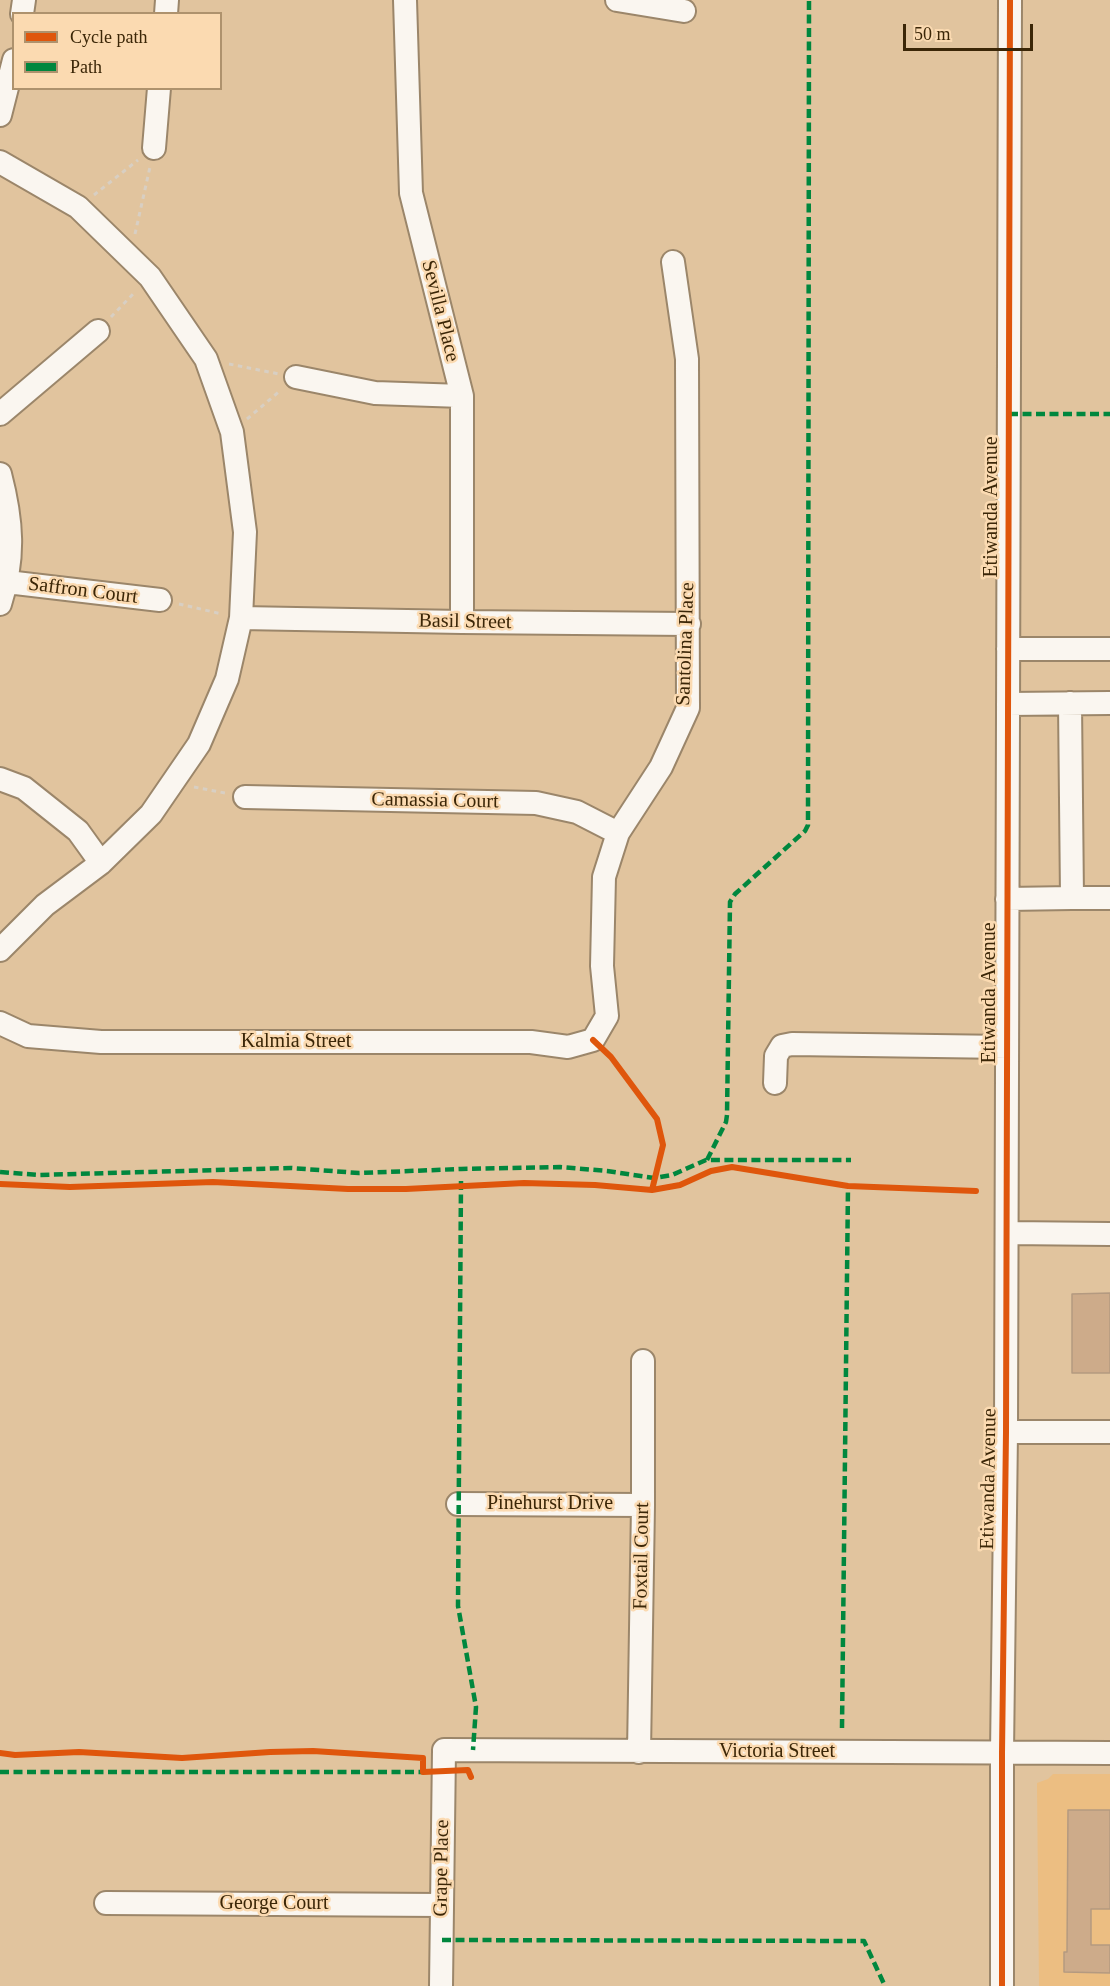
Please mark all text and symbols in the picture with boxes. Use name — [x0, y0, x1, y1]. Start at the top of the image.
legend — [12, 12, 222, 90]
scale bar — [906, 12, 1036, 50]
text: 50 m — [914, 24, 951, 44]
text: Cycle path — [70, 27, 147, 47]
text: Path — [70, 57, 102, 77]
street label: Sevilla Place — [416, 258, 464, 364]
street label: Etiwanda Avenue — [980, 436, 1004, 578]
street label: Saffron Court — [27, 572, 139, 610]
street label: Santolina Place — [672, 582, 700, 706]
street label: Basil Street — [418, 609, 512, 635]
street label: Camassia Court — [371, 788, 499, 814]
street label: Etiwanda Avenue — [978, 922, 1002, 1064]
street label: Kalmia Street — [241, 1030, 351, 1054]
street label: Etiwanda Avenue — [976, 1408, 1002, 1550]
street label: Pinehurst Drive — [487, 1492, 613, 1516]
street label: Foxtail Court — [629, 1502, 655, 1610]
street label: Victoria Street — [719, 1740, 835, 1764]
street label: Grape Place — [429, 1819, 455, 1917]
street label: George Court — [219, 1892, 329, 1916]

